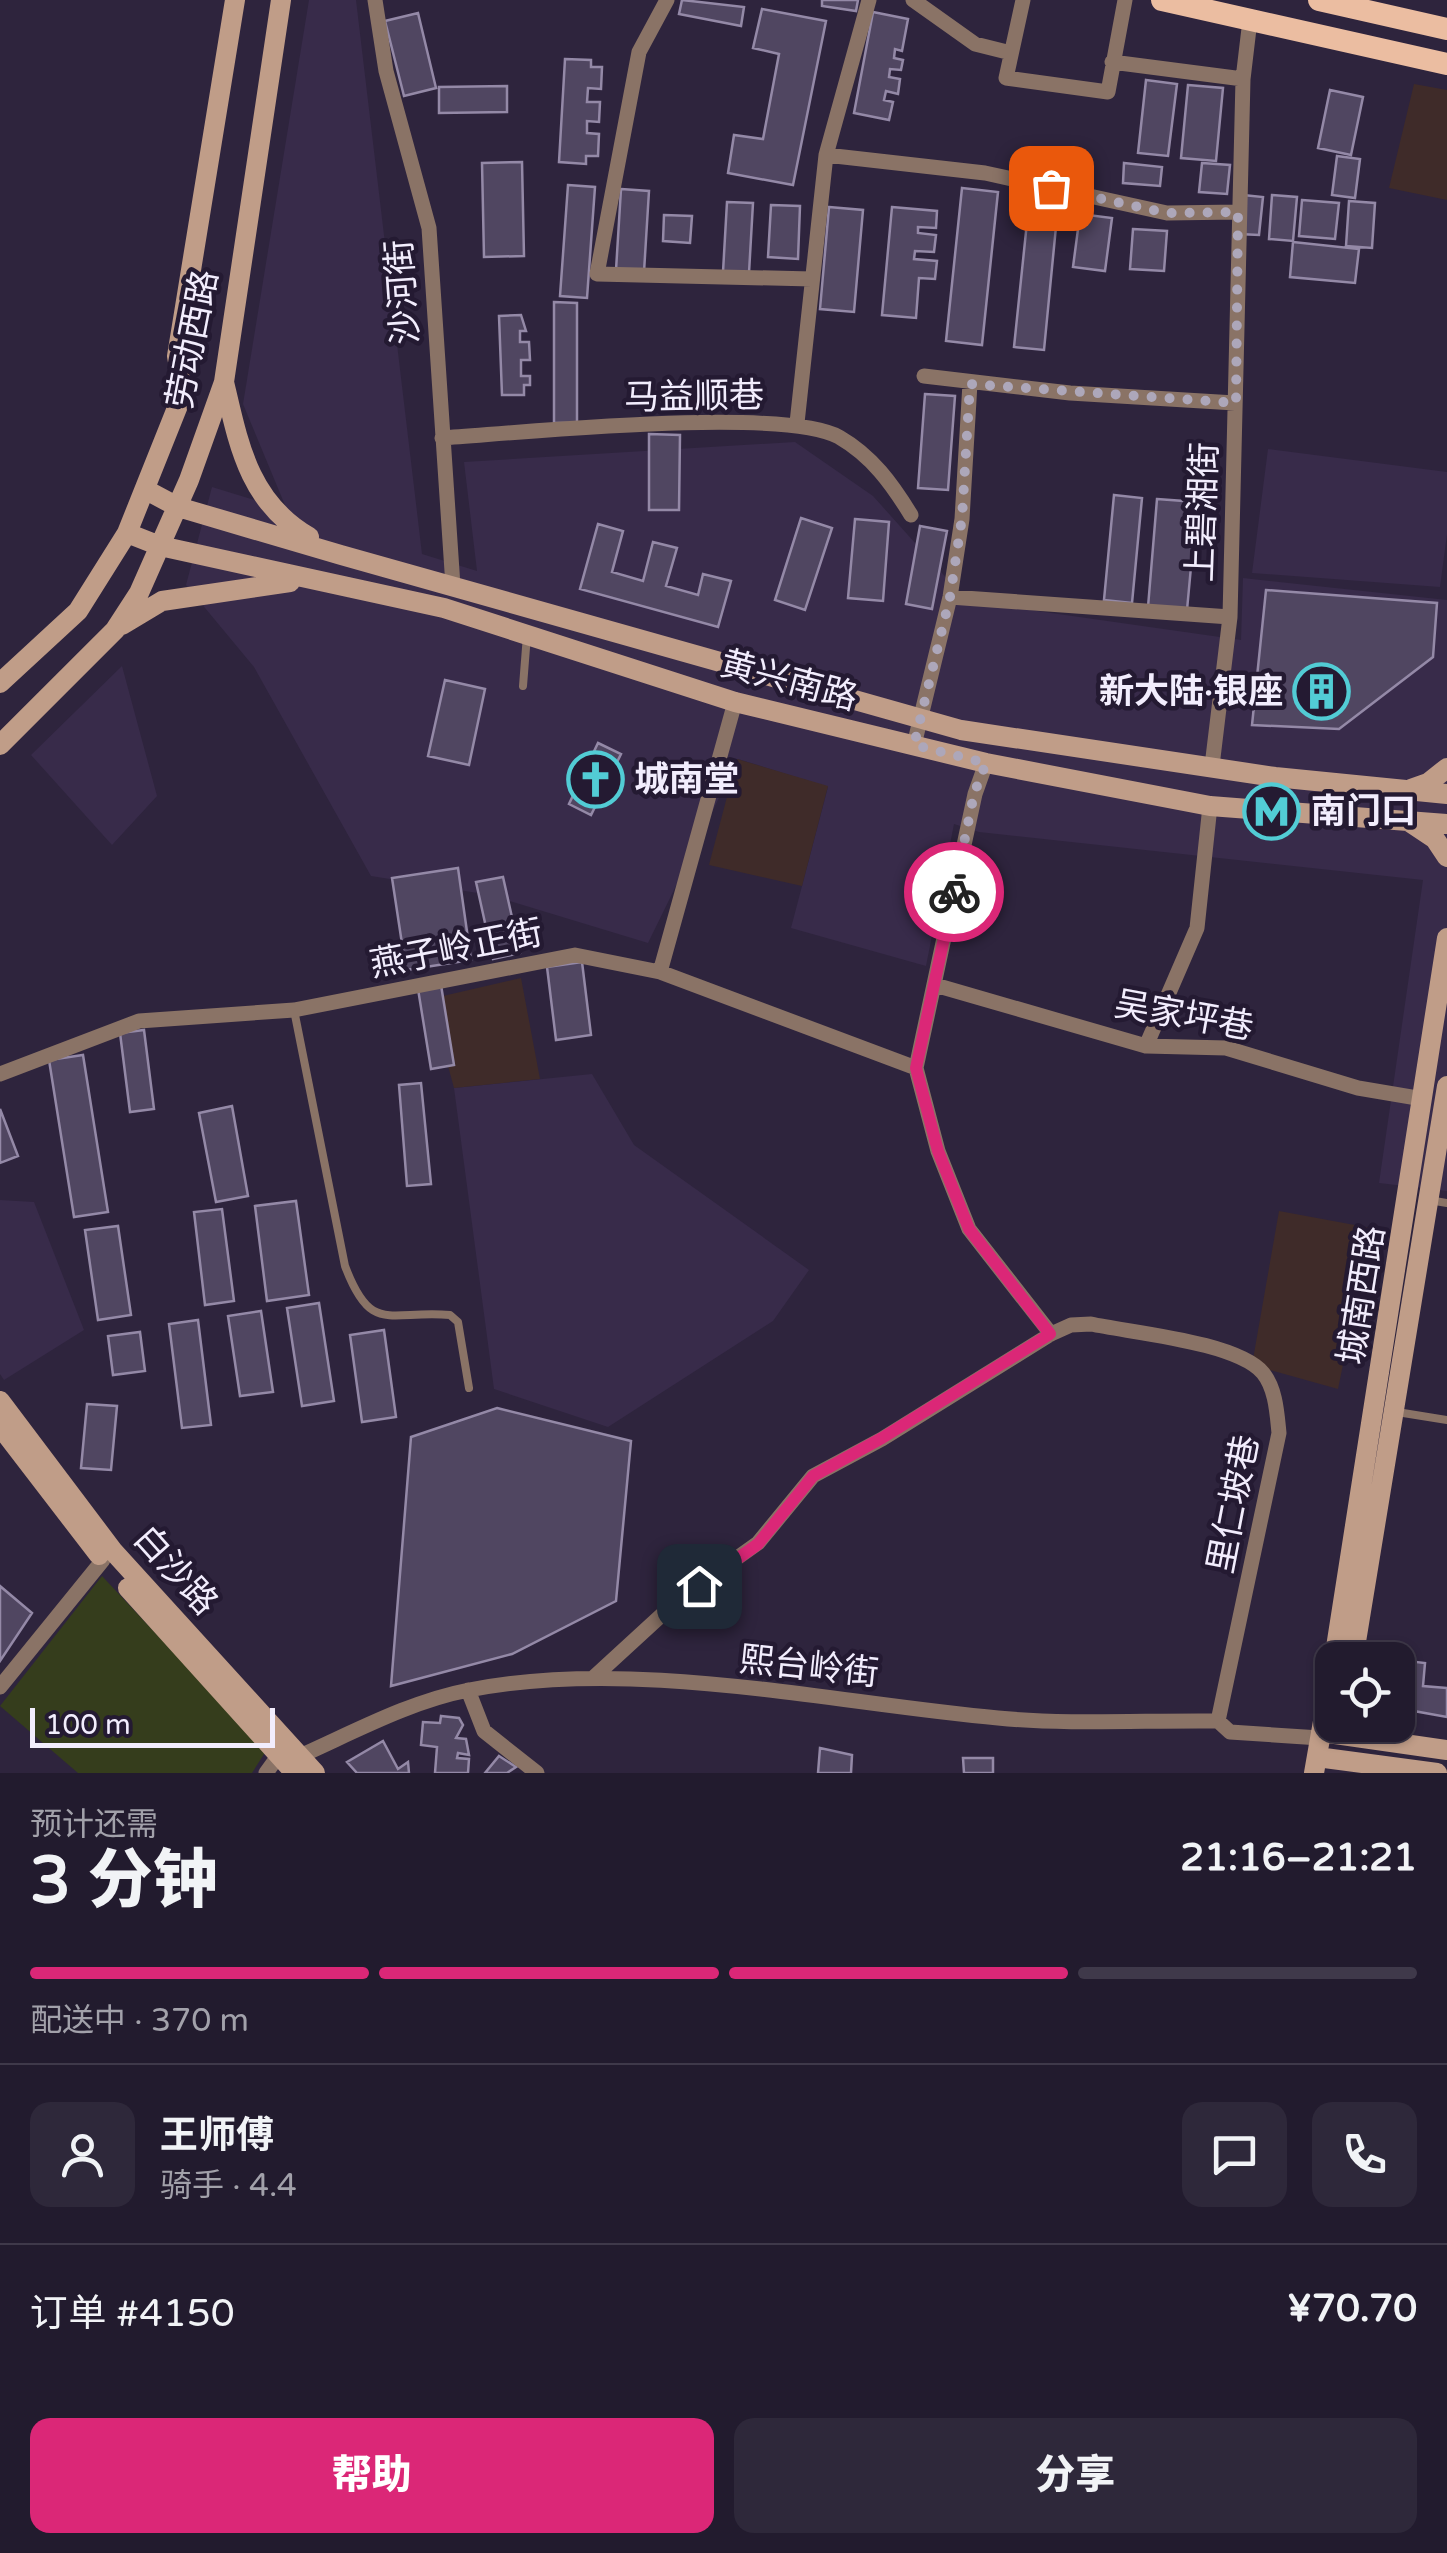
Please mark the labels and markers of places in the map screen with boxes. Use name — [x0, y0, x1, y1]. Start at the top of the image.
pin — [1009, 146, 1094, 231]
building icon: 新大陆·银座 — [1292, 661, 1352, 721]
place label: 新大陆·银座 — [1099, 671, 1283, 713]
church icon: 城南堂 — [565, 749, 625, 809]
place label: 城南堂 — [634, 759, 739, 801]
metro station icon: 南门口 — [1242, 781, 1302, 841]
place label: 南门口 — [1311, 791, 1416, 833]
pin — [657, 1544, 742, 1629]

